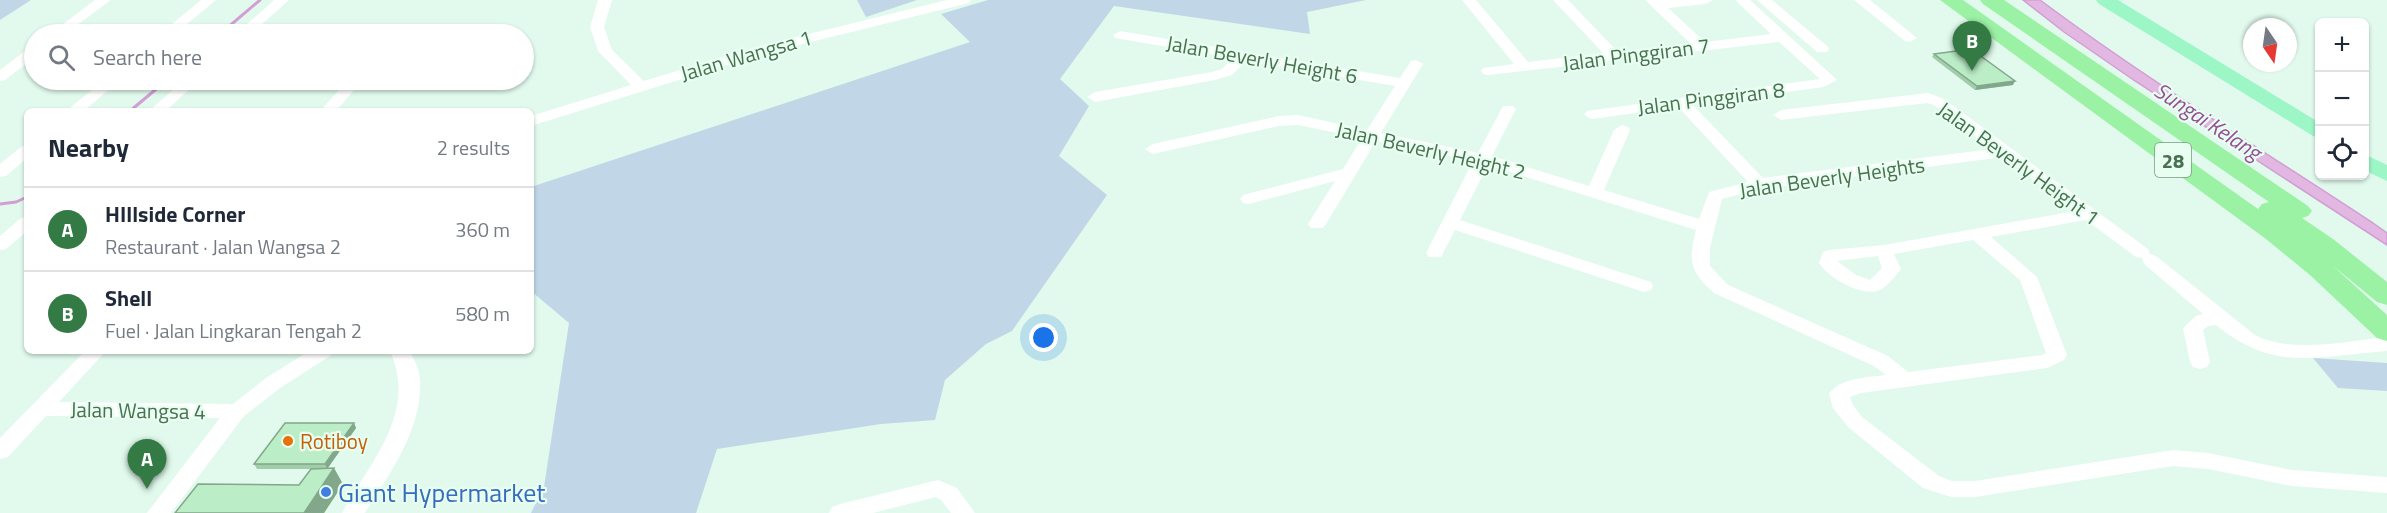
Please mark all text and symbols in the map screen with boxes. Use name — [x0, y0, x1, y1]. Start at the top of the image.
north arrow — [2243, 18, 2297, 72]
map controls — [2315, 18, 2369, 180]
button: + — [2315, 18, 2369, 72]
street label: Jalan Wangsa 1 — [677, 21, 815, 89]
pin: B — [1952, 22, 1992, 71]
search box — [24, 24, 534, 90]
street label: Jalan Beverly Height 6 — [1164, 26, 1360, 92]
street label: Jalan Pinggiran 7 — [1561, 29, 1711, 79]
text: Search here — [93, 40, 202, 74]
icon: search — [45, 41, 78, 74]
button: − — [2315, 72, 2369, 126]
street label: Jalan Pinggiran 8 — [1636, 73, 1787, 123]
water label: Sungai Kelang — [2148, 74, 2271, 170]
street label: Jalan Beverly Height 1 — [1931, 93, 2107, 233]
street label: Jalan Beverly Height 2 — [1333, 113, 1529, 187]
button: locate — [2315, 126, 2369, 180]
text: Nearby — [48, 128, 129, 167]
text: 2 results — [437, 132, 510, 163]
road number: 28 — [2155, 143, 2191, 177]
street label: Jalan Beverly Heights — [1737, 148, 1927, 206]
text: HIllside Corner — [105, 197, 246, 231]
text: A — [61, 214, 74, 245]
text: 360 m — [455, 214, 510, 245]
text: Restaurant · Jalan Wangsa 2 — [105, 231, 341, 262]
text: Shell — [105, 281, 152, 315]
text: B — [61, 298, 74, 329]
text: 580 m — [455, 298, 510, 329]
text: Fuel · Jalan Lingkaran Tengah 2 — [105, 315, 362, 346]
your location — [1029, 323, 1058, 352]
street label: Jalan Wangsa 4 — [70, 393, 206, 427]
place label: Rotiboy — [300, 425, 368, 457]
marker: Rotiboy — [281, 434, 295, 448]
pin: A — [128, 440, 166, 489]
place label: Giant Hypermarket — [338, 473, 545, 512]
marker: Giant Hypermarket — [319, 485, 333, 499]

